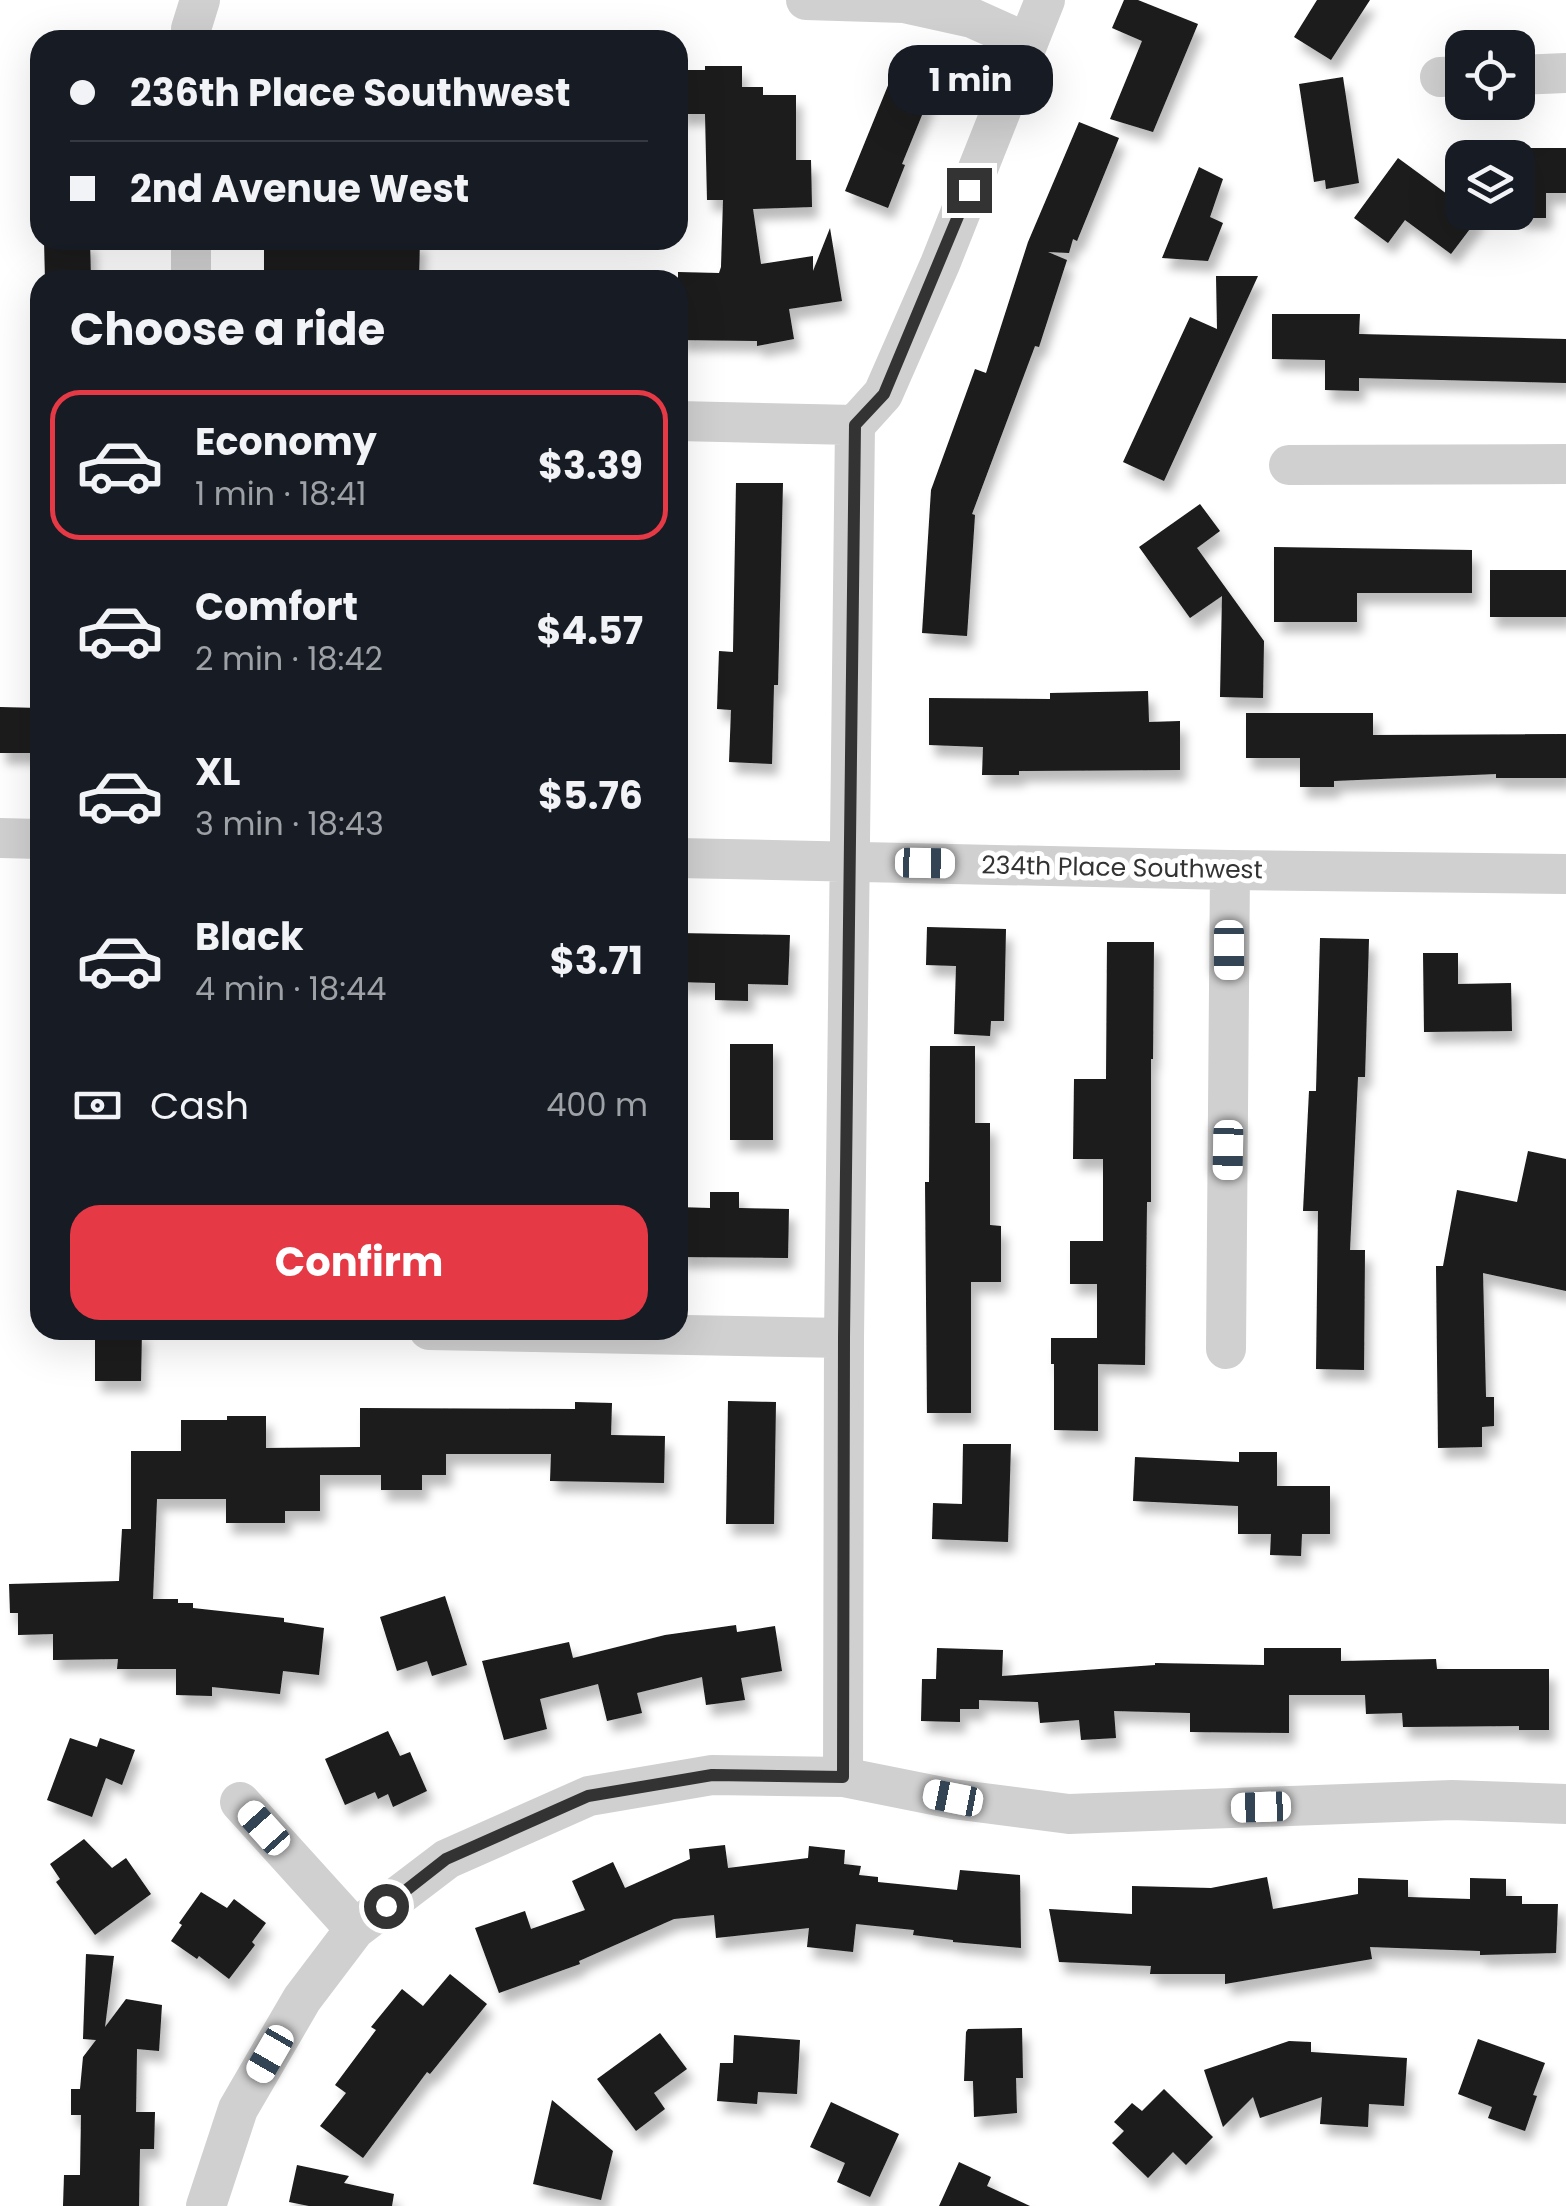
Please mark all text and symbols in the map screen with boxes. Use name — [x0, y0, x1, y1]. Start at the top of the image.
map controls — [1445, 30, 1535, 230]
button: locate — [1445, 30, 1535, 120]
callout: 1 min — [886, 45, 1052, 115]
text: 1 min — [929, 57, 1012, 102]
text: 236th Place Southwest — [130, 66, 570, 119]
button: layers — [1445, 140, 1535, 230]
text: 2nd Avenue West — [130, 162, 469, 215]
route end — [947, 168, 992, 213]
text: Choose a ride — [70, 298, 385, 361]
text: Economy — [195, 415, 377, 468]
icon: car — [75, 420, 165, 510]
text: $3.39 — [538, 439, 643, 492]
text: 1 min · 18:41 — [195, 471, 367, 516]
text: Comfort — [195, 580, 358, 633]
icon: car — [75, 585, 165, 675]
text: $4.57 — [537, 604, 643, 657]
text: 2 min · 18:42 — [195, 636, 383, 681]
text: XL — [195, 745, 240, 798]
icon: car — [75, 750, 165, 840]
text: $5.76 — [538, 769, 643, 822]
text: 3 min · 18:43 — [195, 801, 384, 846]
car — [895, 847, 955, 879]
street label: 234th Place Southwest — [981, 848, 1263, 887]
text: Black — [195, 910, 304, 963]
icon: car — [75, 915, 165, 1005]
car — [1214, 920, 1244, 980]
text: $3.71 — [550, 934, 643, 987]
text: 4 min · 18:44 — [195, 966, 386, 1011]
icon: cash — [70, 1078, 125, 1133]
text: Cash — [150, 1079, 249, 1132]
text: 400 m — [546, 1082, 648, 1127]
car — [1212, 1120, 1244, 1180]
button: Confirm — [70, 1205, 648, 1320]
car — [921, 1778, 985, 1818]
car — [1230, 1791, 1292, 1823]
car — [233, 1796, 295, 1860]
route start — [364, 1884, 409, 1929]
car — [242, 2021, 298, 2087]

